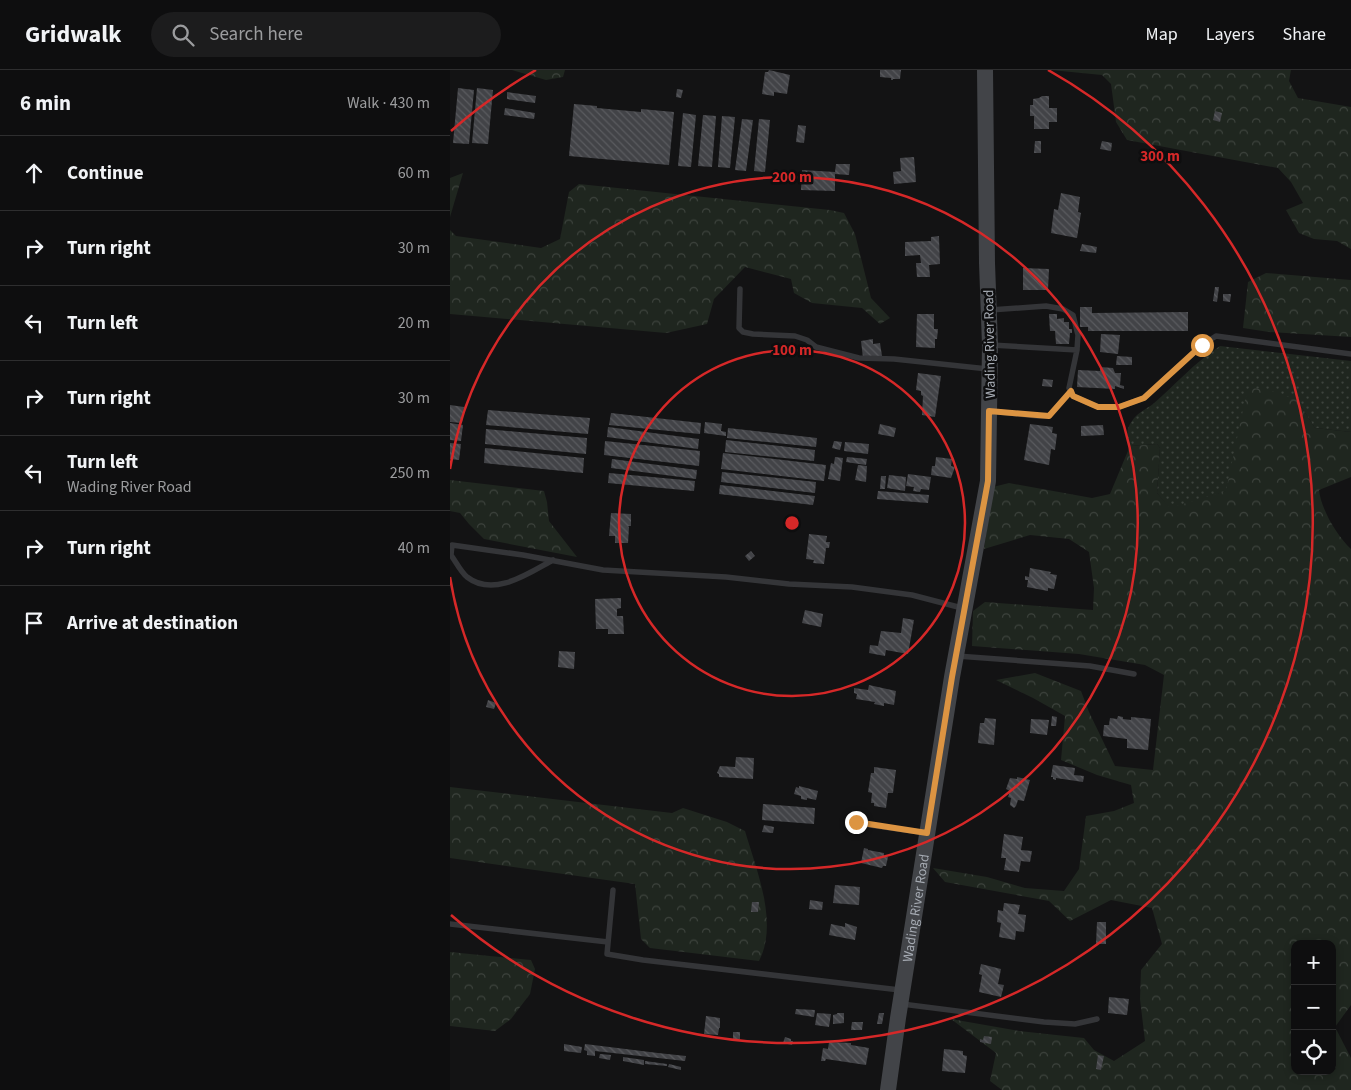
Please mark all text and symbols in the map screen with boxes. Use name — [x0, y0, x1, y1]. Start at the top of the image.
search box — [151, 12, 501, 57]
text: Gridwalk — [25, 17, 121, 52]
icon: search — [169, 21, 197, 49]
text: Search here — [209, 21, 303, 48]
text: Map — [1146, 22, 1178, 47]
text: Layers — [1206, 22, 1255, 47]
text: Share — [1283, 22, 1326, 47]
text: 6 min — [20, 88, 71, 118]
text: Walk · 430 m — [347, 92, 430, 114]
text: 300 m — [1140, 146, 1180, 167]
icon: ahead — [20, 159, 48, 187]
text: Continue — [67, 160, 144, 187]
text: 60 m — [398, 162, 430, 184]
text: 200 m — [772, 167, 812, 188]
icon: right — [20, 234, 48, 262]
text: Turn right — [67, 235, 151, 262]
text: 30 m — [398, 237, 430, 259]
street label: Wading River Road — [979, 289, 1001, 399]
icon: left — [20, 309, 48, 337]
text: Turn left — [67, 310, 138, 337]
text: 20 m — [398, 312, 430, 334]
route start — [1191, 334, 1214, 357]
text: 100 m — [772, 340, 812, 361]
icon: right — [20, 384, 48, 412]
text: Turn right — [67, 385, 151, 412]
text: 30 m — [398, 387, 430, 409]
text: Turn left — [67, 449, 138, 476]
icon: left — [20, 459, 48, 487]
text: 250 m — [390, 462, 430, 484]
text: Wading River Road — [67, 476, 192, 498]
centre of rings — [783, 514, 801, 532]
icon: right — [20, 534, 48, 562]
text: Turn right — [67, 535, 151, 562]
text: 40 m — [398, 537, 430, 559]
icon: arrive — [20, 609, 48, 637]
text: Arrive at destination — [67, 610, 238, 637]
route end — [845, 811, 868, 834]
street label: Wading River Road — [898, 853, 935, 964]
map controls — [1291, 940, 1336, 1075]
button: + — [1291, 940, 1336, 985]
button: − — [1291, 985, 1336, 1030]
button: locate — [1291, 1030, 1336, 1075]

